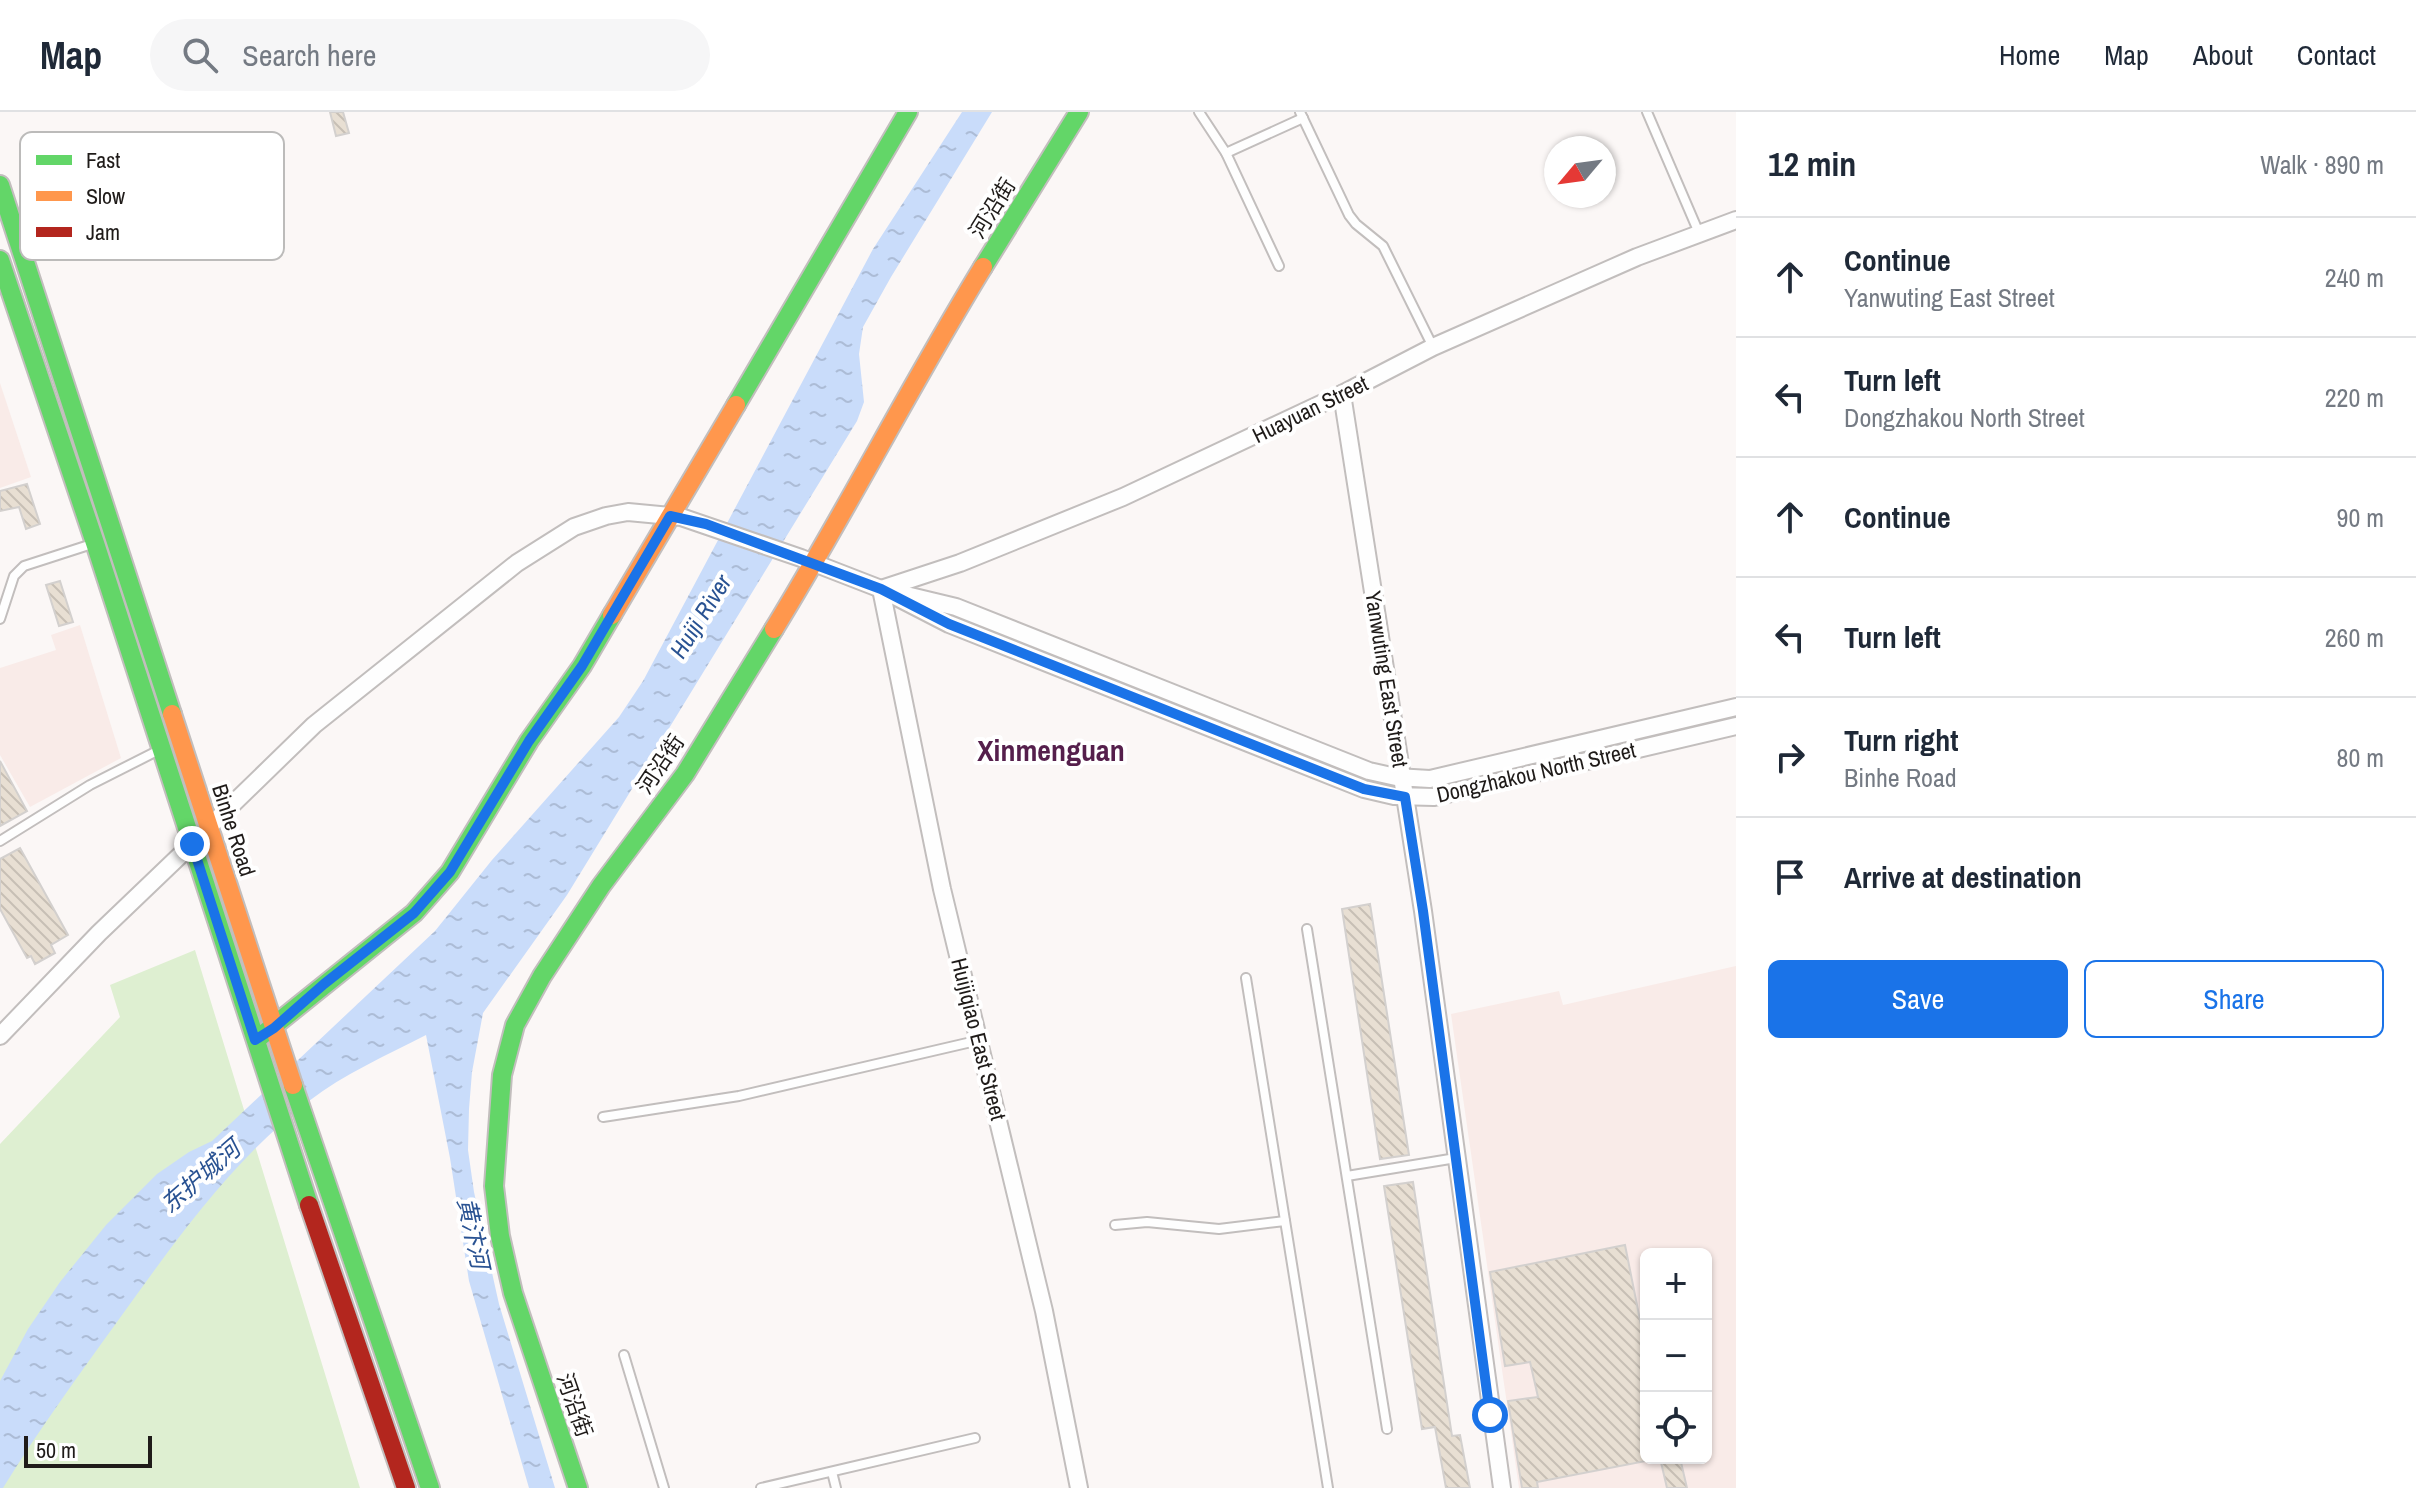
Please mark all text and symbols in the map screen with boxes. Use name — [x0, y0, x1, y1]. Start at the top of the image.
search box — [150, 19, 710, 91]
text: Map — [40, 30, 102, 81]
icon: search — [178, 33, 222, 77]
text: Search here — [242, 35, 376, 75]
text: Home — [1999, 36, 2060, 74]
text: Map — [2104, 36, 2149, 74]
text: About — [2193, 36, 2253, 74]
text: Contact — [2297, 36, 2376, 74]
legend — [20, 132, 284, 260]
north arrow — [1544, 136, 1616, 208]
text: 12 min — [1768, 141, 1856, 187]
text: Fast — [86, 145, 120, 175]
text: Walk · 890 m — [2260, 147, 2384, 182]
street label: 河沿街 — [962, 172, 1022, 244]
text: Slow — [86, 181, 125, 211]
text: Jam — [86, 217, 120, 247]
text: Continue — [1844, 240, 1951, 280]
icon: ahead — [1768, 255, 1812, 299]
text: 240 m — [2325, 260, 2384, 295]
text: Yanwuting East Street — [1844, 280, 2055, 315]
text: Turn left — [1844, 360, 1941, 400]
street label: Huayuan Street — [1247, 368, 1373, 450]
icon: left — [1768, 375, 1812, 419]
text: 220 m — [2325, 380, 2384, 415]
text: Dongzhakou North Street — [1844, 400, 2085, 435]
icon: ahead — [1768, 495, 1812, 539]
text: Continue — [1844, 497, 1951, 537]
text: 90 m — [2337, 500, 2384, 535]
water label: Huiji River — [662, 567, 739, 664]
street label: Yanwuting East Street — [1358, 589, 1416, 769]
icon: left — [1768, 615, 1812, 659]
text: Turn left — [1844, 617, 1941, 657]
text: 260 m — [2325, 620, 2384, 655]
text: Turn right — [1844, 720, 1958, 760]
street label: 河沿街 — [629, 728, 691, 800]
district label: Xinmenguan — [977, 730, 1125, 770]
street label: Dongzhakou North Street — [1433, 734, 1639, 810]
icon: right — [1768, 735, 1812, 779]
text: 80 m — [2337, 740, 2384, 775]
text: Binhe Road — [1844, 760, 1957, 795]
street label: Binhe Road — [205, 780, 263, 880]
route end — [174, 826, 210, 862]
icon: arrive — [1768, 855, 1812, 899]
text: Arrive at destination — [1844, 857, 2082, 897]
street label: Huijiqiao East Street — [944, 955, 1014, 1123]
button: Save — [1768, 960, 2068, 1038]
button: Share — [2084, 960, 2384, 1038]
water label: 东护城河 — [153, 1130, 250, 1220]
water label: 黄汴河 — [451, 1194, 498, 1275]
map controls — [1640, 1248, 1712, 1464]
button: + — [1640, 1248, 1712, 1320]
button: − — [1640, 1320, 1712, 1392]
street label: 河沿街 — [550, 1369, 600, 1441]
button: locate — [1640, 1392, 1712, 1464]
route start — [1472, 1397, 1508, 1433]
scale bar — [24, 1432, 152, 1468]
text: 50 m — [36, 1435, 76, 1465]

